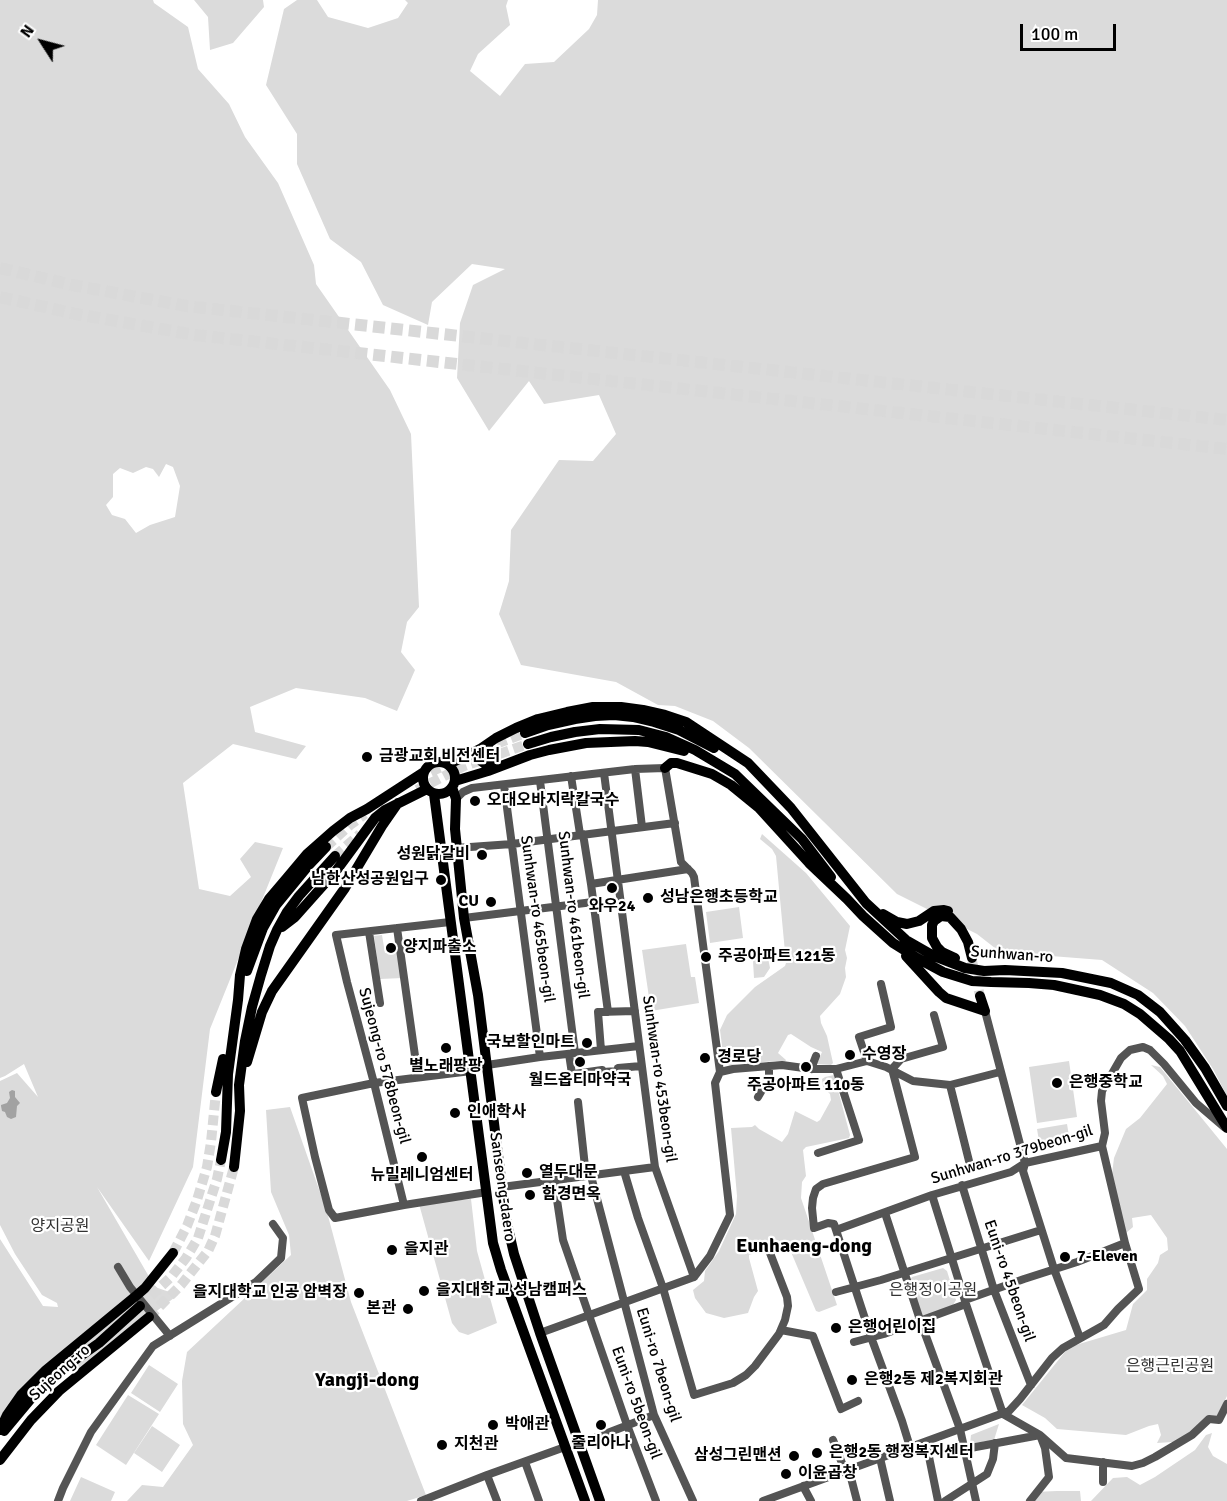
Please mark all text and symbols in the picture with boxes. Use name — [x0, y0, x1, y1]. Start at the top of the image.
north arrow — [12, 12, 72, 72]
scale bar — [1023, 12, 1119, 50]
text: N — [16, 21, 39, 42]
text: 100 m — [1031, 23, 1078, 45]
place label: 금광교회 비전센터 — [379, 747, 500, 767]
marker: 금광교회 비전센터 — [360, 750, 374, 764]
place label: 오대오바지락칼국수 — [487, 791, 619, 811]
marker: 오대오바지락칼국수 — [468, 794, 482, 808]
street label: Sunhwan-ro 461beon-gil — [553, 830, 593, 1000]
street label: Sunhwan-ro 465beon-gil — [516, 834, 558, 1004]
place label: 성원닭갈비 — [396, 845, 470, 865]
marker: 성원닭갈비 — [475, 848, 489, 862]
place label: 남한산성공원입구 — [311, 870, 429, 890]
marker: 남한산성공원입구 — [434, 873, 448, 887]
marker: 와우24 — [605, 881, 619, 895]
place label: 성남은행초등학교 — [660, 888, 778, 908]
marker: 성남은행초등학교 — [641, 891, 655, 905]
place label: CU — [458, 892, 479, 912]
marker: CU — [484, 895, 498, 909]
place label: 와우24 — [589, 897, 635, 917]
place label: 양지파출소 — [403, 938, 477, 958]
marker: 양지파출소 — [384, 941, 398, 955]
street label: Sunhwan-ro — [970, 943, 1054, 967]
place label: 주공아파트 121동 — [718, 947, 836, 967]
marker: 주공아파트 121동 — [699, 950, 713, 964]
street label: Sujeong-ro 578beon-gil — [354, 986, 414, 1146]
street label: Sunhwan-ro 453beon-gil — [638, 994, 680, 1164]
place label: 국보할인마트 — [487, 1033, 575, 1053]
marker: 국보할인마트 — [580, 1036, 594, 1050]
marker: 별노래팡팡 — [439, 1041, 453, 1055]
place label: 수영장 — [862, 1045, 906, 1065]
place label: 경로당 — [717, 1048, 761, 1068]
marker: 수영장 — [843, 1048, 857, 1062]
marker: 경로당 — [698, 1051, 712, 1065]
marker: 월드옵티마약국 — [573, 1055, 587, 1069]
place label: 별노래팡팡 — [409, 1057, 483, 1077]
marker: 주공아파트 110동 — [799, 1060, 813, 1074]
place label: 월드옵티마약국 — [528, 1071, 632, 1091]
place label: 은행중학교 — [1069, 1073, 1143, 1093]
place label: 주공아파트 110동 — [747, 1076, 865, 1096]
marker: 은행중학교 — [1050, 1076, 1064, 1090]
place label: 인애학사 — [467, 1103, 526, 1123]
marker: 인애학사 — [448, 1106, 462, 1120]
street label: Sunhwan-ro 379beon-gil — [929, 1121, 1095, 1189]
street label: Sanseong-daero — [485, 1131, 519, 1243]
marker: 뉴밀레니엄센터 — [415, 1150, 429, 1164]
place label: 열두대문 — [539, 1163, 598, 1183]
place label: 뉴밀레니엄센터 — [370, 1166, 474, 1186]
marker: 열두대문 — [520, 1166, 534, 1180]
place label: 함경면옥 — [542, 1185, 601, 1205]
marker: 함경면옥 — [523, 1188, 537, 1202]
park label: 양지공원 — [31, 1217, 89, 1237]
street label: Euni-ro 45beon-gil — [979, 1218, 1039, 1344]
district label: Eunhaeng-dong — [736, 1235, 872, 1259]
place label: 을지관 — [404, 1240, 448, 1260]
marker: 을지관 — [385, 1243, 399, 1257]
place label: 7-Eleven — [1077, 1247, 1138, 1267]
marker: 7-Eleven — [1058, 1250, 1072, 1264]
place label: 을지대학교 성남캠퍼스 — [436, 1281, 587, 1301]
park label: 은행정이공원 — [889, 1281, 977, 1301]
place label: 을지대학교 인공 암벽장 — [193, 1283, 347, 1303]
marker: 을지대학교 성남캠퍼스 — [417, 1284, 431, 1298]
marker: 을지대학교 인공 암벽장 — [352, 1286, 366, 1300]
place label: 본관 — [367, 1299, 396, 1319]
marker: 본관 — [401, 1302, 415, 1316]
street label: Euni-ro 7beon-gil — [631, 1305, 685, 1425]
place label: 은행어린이집 — [848, 1318, 936, 1338]
marker: 은행어린이집 — [829, 1321, 843, 1335]
street label: Sujeong-ro — [26, 1341, 94, 1405]
street label: Euni-ro 5beon-gil — [607, 1344, 665, 1462]
park label: 은행근린공원 — [1126, 1357, 1214, 1377]
district label: Yangji-dong — [315, 1369, 419, 1393]
place label: 은행2동 제2복지회관 — [864, 1370, 1003, 1390]
marker: 은행2동 제2복지회관 — [845, 1373, 859, 1387]
place label: 박애관 — [505, 1415, 549, 1435]
marker: 박애관 — [486, 1418, 500, 1432]
marker: 줄리아나 — [594, 1418, 608, 1432]
place label: 줄리아나 — [572, 1434, 630, 1454]
place label: 지천관 — [454, 1435, 498, 1455]
marker: 지천관 — [435, 1438, 449, 1452]
place label: 은행2동 행정복지센터 — [829, 1443, 974, 1463]
place label: 삼성그린맨션 — [694, 1446, 782, 1466]
marker: 은행2동 행정복지센터 — [810, 1446, 824, 1460]
marker: 삼성그린맨션 — [787, 1449, 801, 1463]
place label: 이윤곱창 — [798, 1464, 857, 1484]
marker: 이윤곱창 — [779, 1467, 793, 1481]

